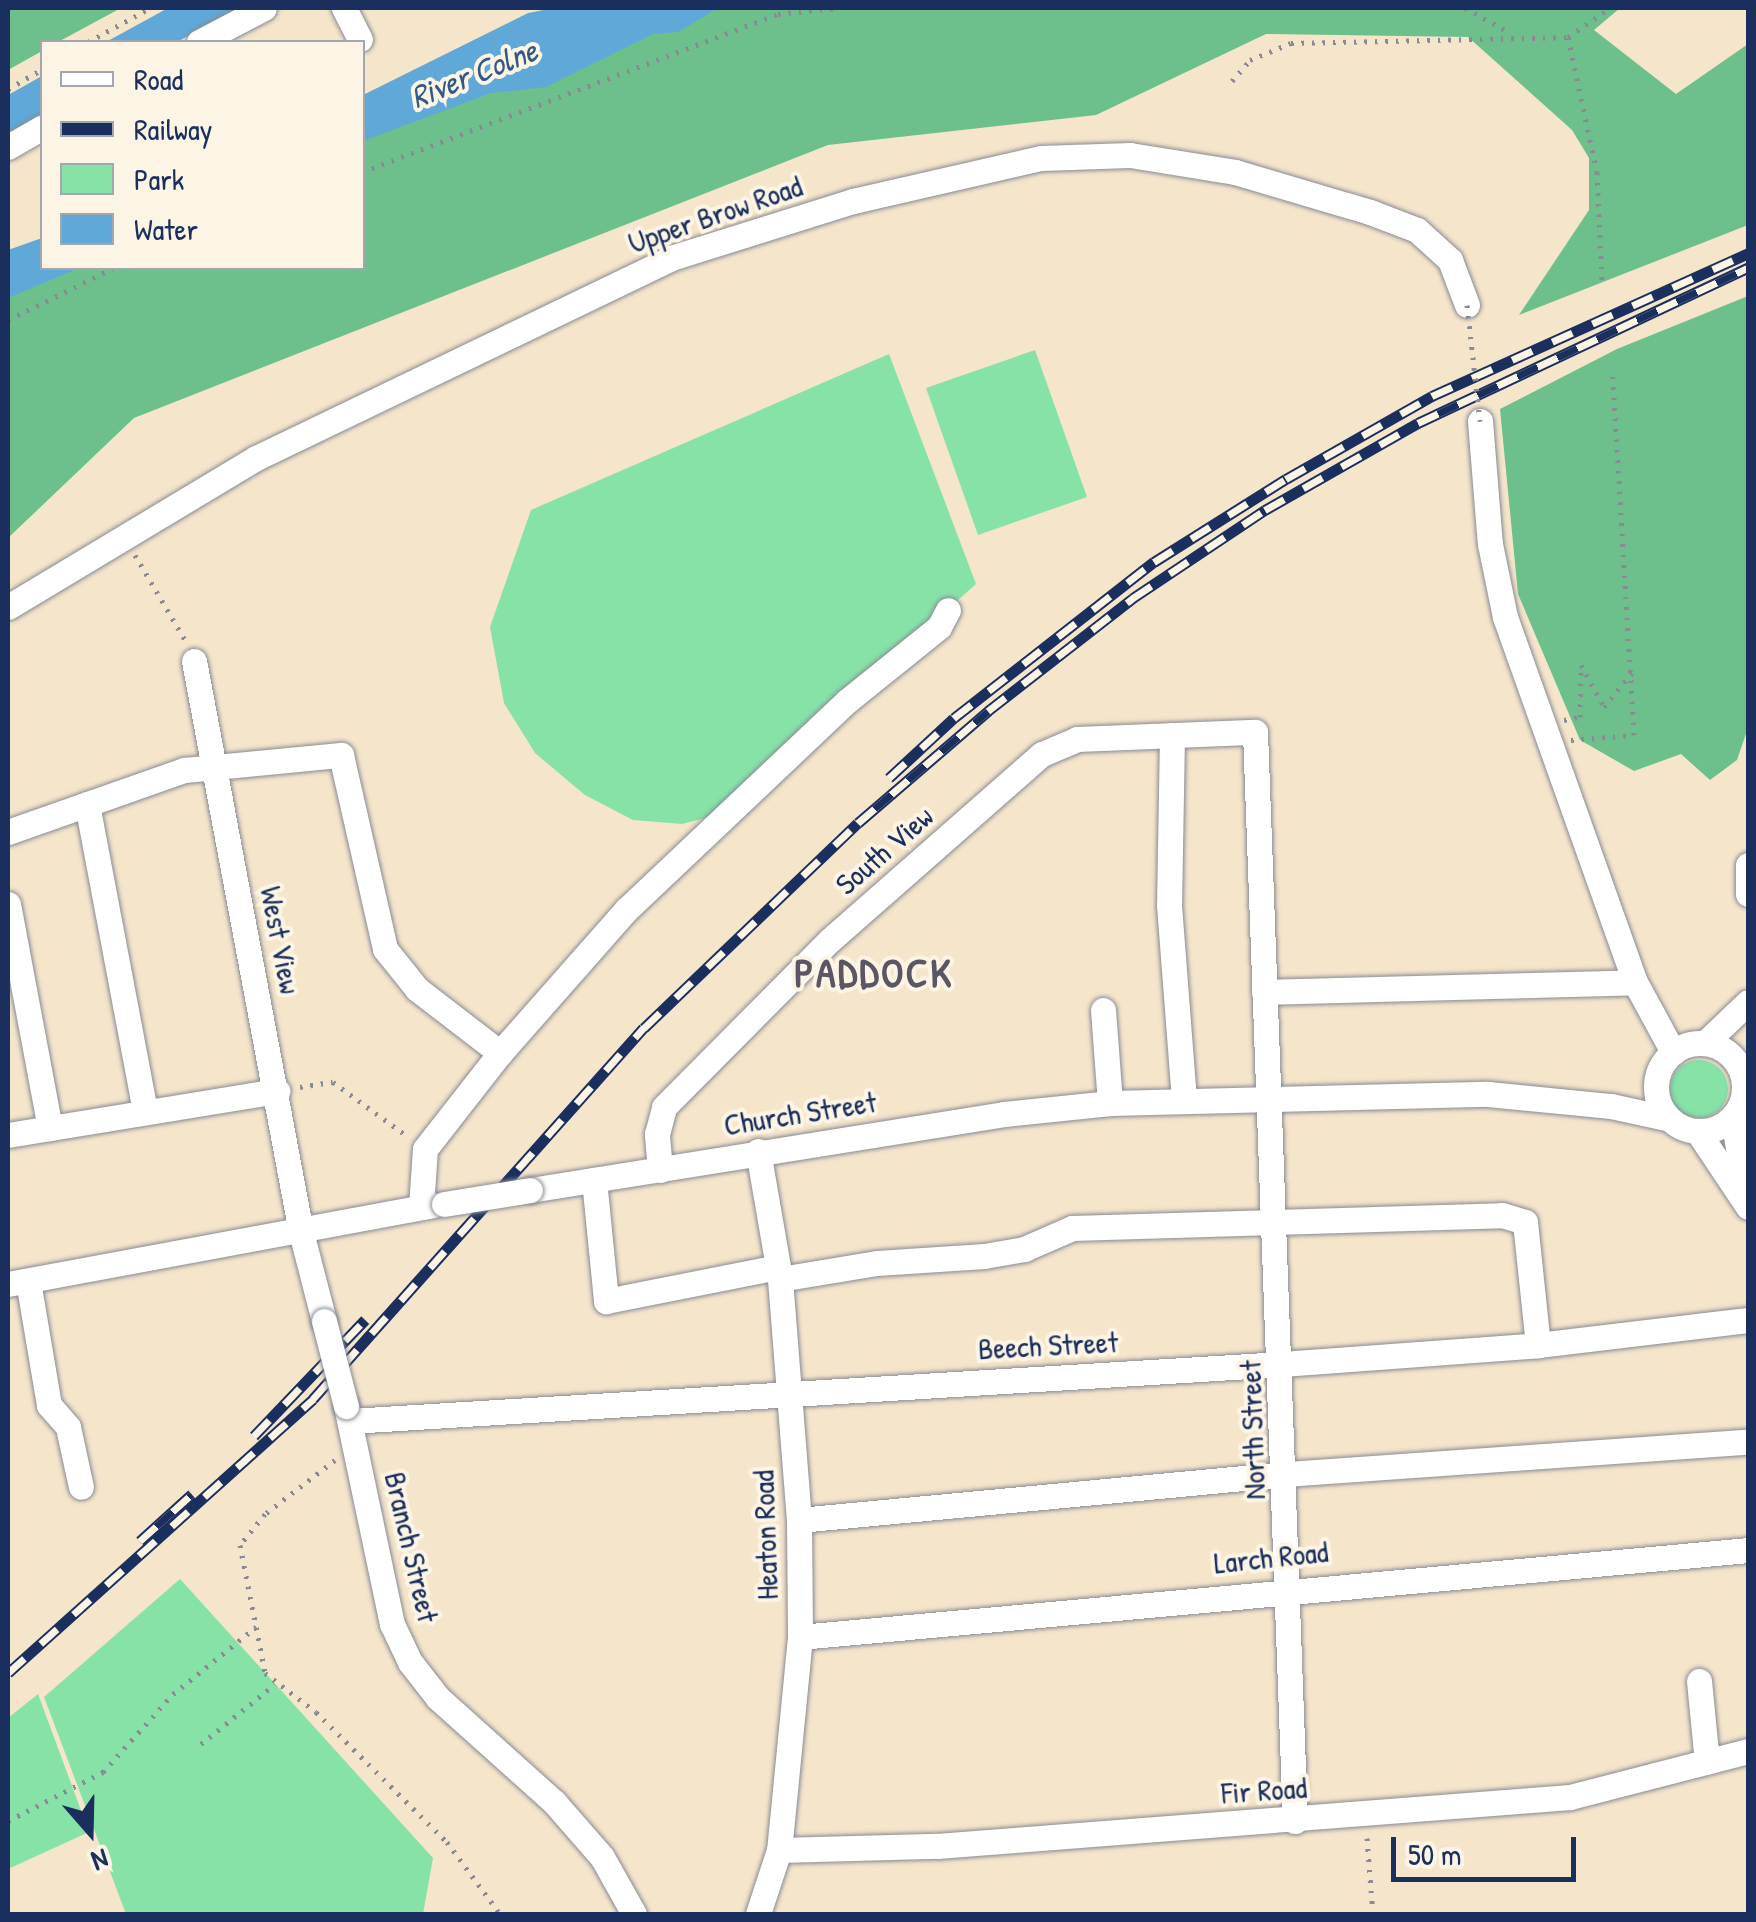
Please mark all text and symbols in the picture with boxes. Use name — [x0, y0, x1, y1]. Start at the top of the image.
water label: River Colne — [405, 31, 543, 117]
legend — [40, 40, 365, 270]
text: Road — [134, 59, 183, 99]
text: Railway — [134, 109, 212, 149]
text: Park — [134, 159, 184, 199]
street label: Upper Brow Road — [623, 167, 807, 261]
text: Water — [134, 209, 198, 249]
street label: South View — [828, 798, 940, 902]
street label: West View — [253, 883, 309, 997]
district label: PADDOCK — [794, 948, 954, 996]
street label: Church Street — [721, 1083, 879, 1143]
street label: Beech Street — [977, 1323, 1119, 1367]
street label: North Street — [1232, 1360, 1272, 1500]
street label: Branch Street — [377, 1468, 447, 1626]
street label: Heaton Road — [745, 1470, 785, 1600]
street label: Larch Road — [1212, 1533, 1330, 1581]
street label: Fir Road — [1220, 1769, 1308, 1811]
north arrow — [40, 1782, 140, 1882]
scale bar — [1396, 1817, 1581, 1879]
text: 50 m — [1408, 1834, 1461, 1874]
text: N — [87, 1840, 114, 1881]

